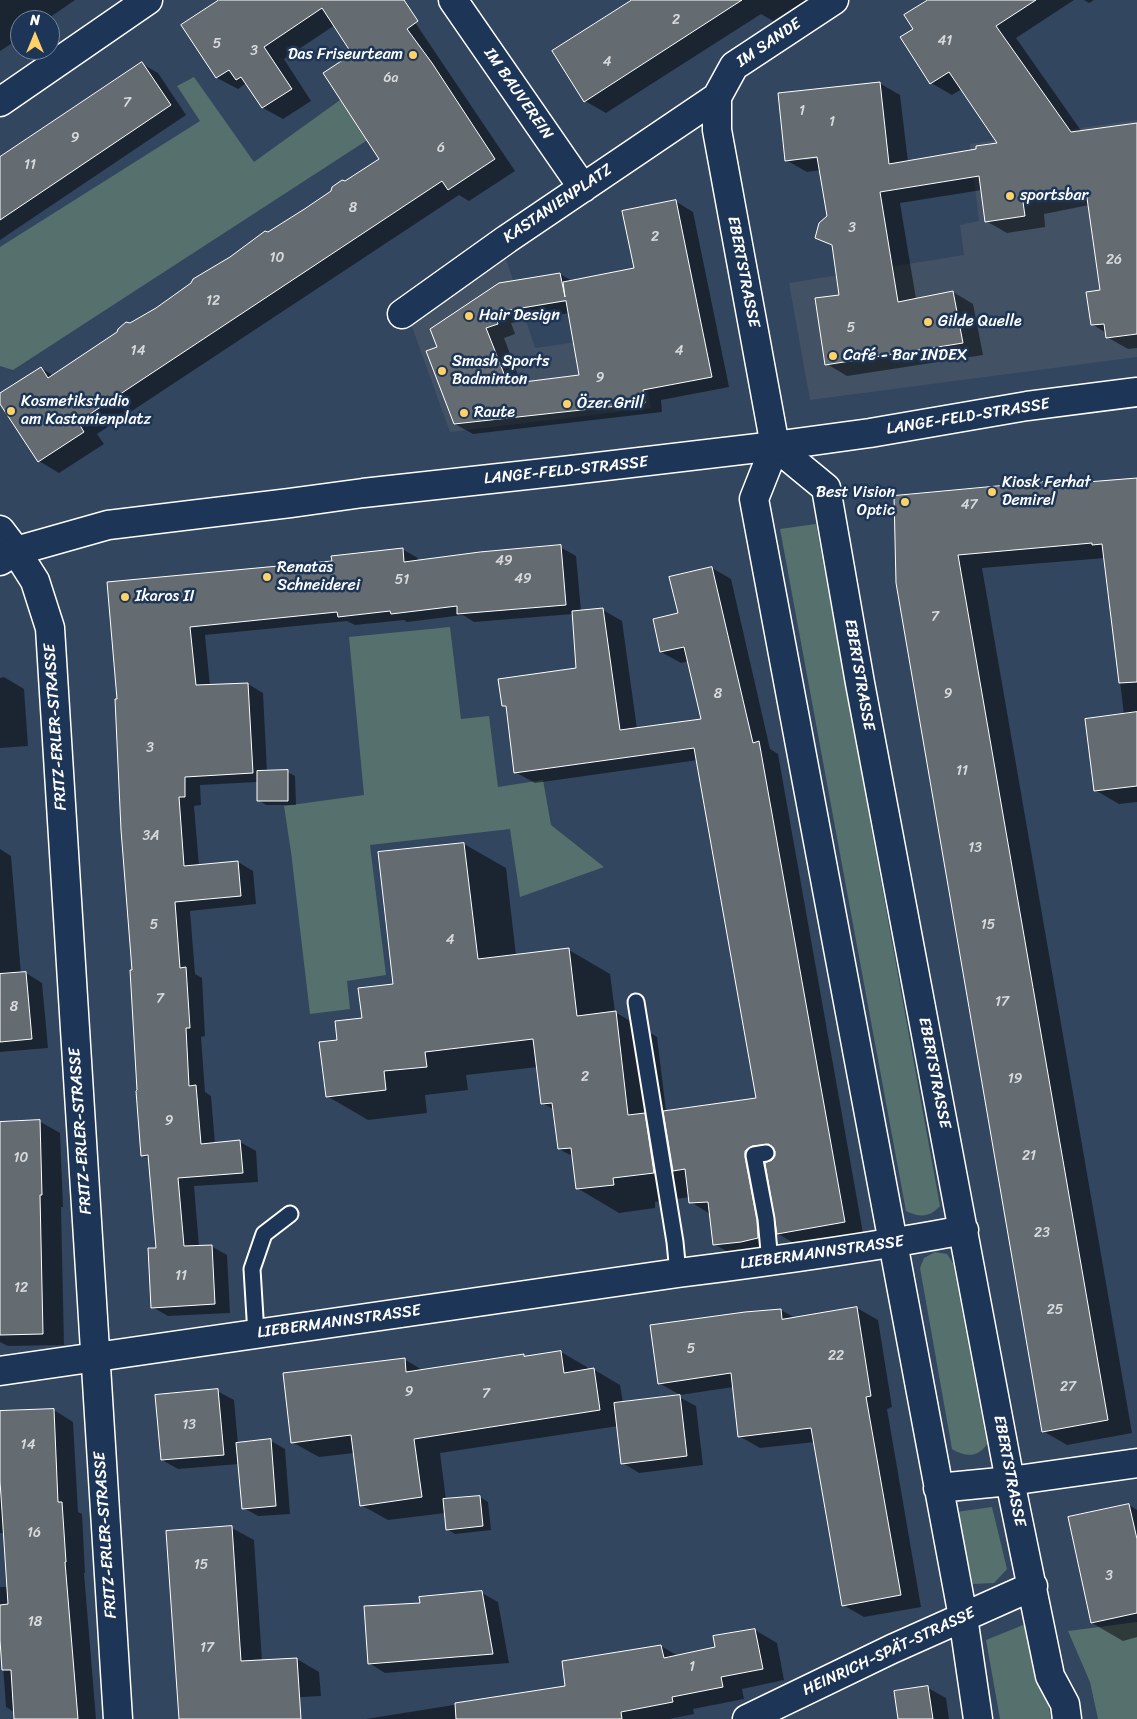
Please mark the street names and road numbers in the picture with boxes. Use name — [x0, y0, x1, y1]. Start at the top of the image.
street label: IM SANDE — [733, 14, 805, 72]
street label: IM BAUVEREIN — [479, 44, 557, 144]
street label: KASTANIENPLATZ — [500, 160, 616, 248]
street label: EBERTSTRASSE — [723, 215, 763, 329]
street label: LANGE-FELD-STRASSE — [885, 395, 1051, 439]
street label: LANGE-FELD-STRASSE — [483, 453, 649, 489]
street label: EBERTSTRASSE — [840, 618, 878, 732]
street label: FRITZ-ERLER-STRASSE — [41, 643, 71, 811]
street label: EBERTSTRASSE — [914, 1016, 954, 1130]
street label: FRITZ-ERLER-STRASSE — [66, 1047, 96, 1215]
street label: LIEBERMANNSTRASSE — [739, 1232, 905, 1274]
street label: LIEBERMANNSTRASSE — [256, 1301, 422, 1343]
street label: EBERTSTRASSE — [989, 1414, 1029, 1528]
street label: FRITZ-ERLER-STRASSE — [91, 1451, 121, 1619]
street label: HEINRICH-SPÄT-STRASSE — [800, 1604, 978, 1700]

